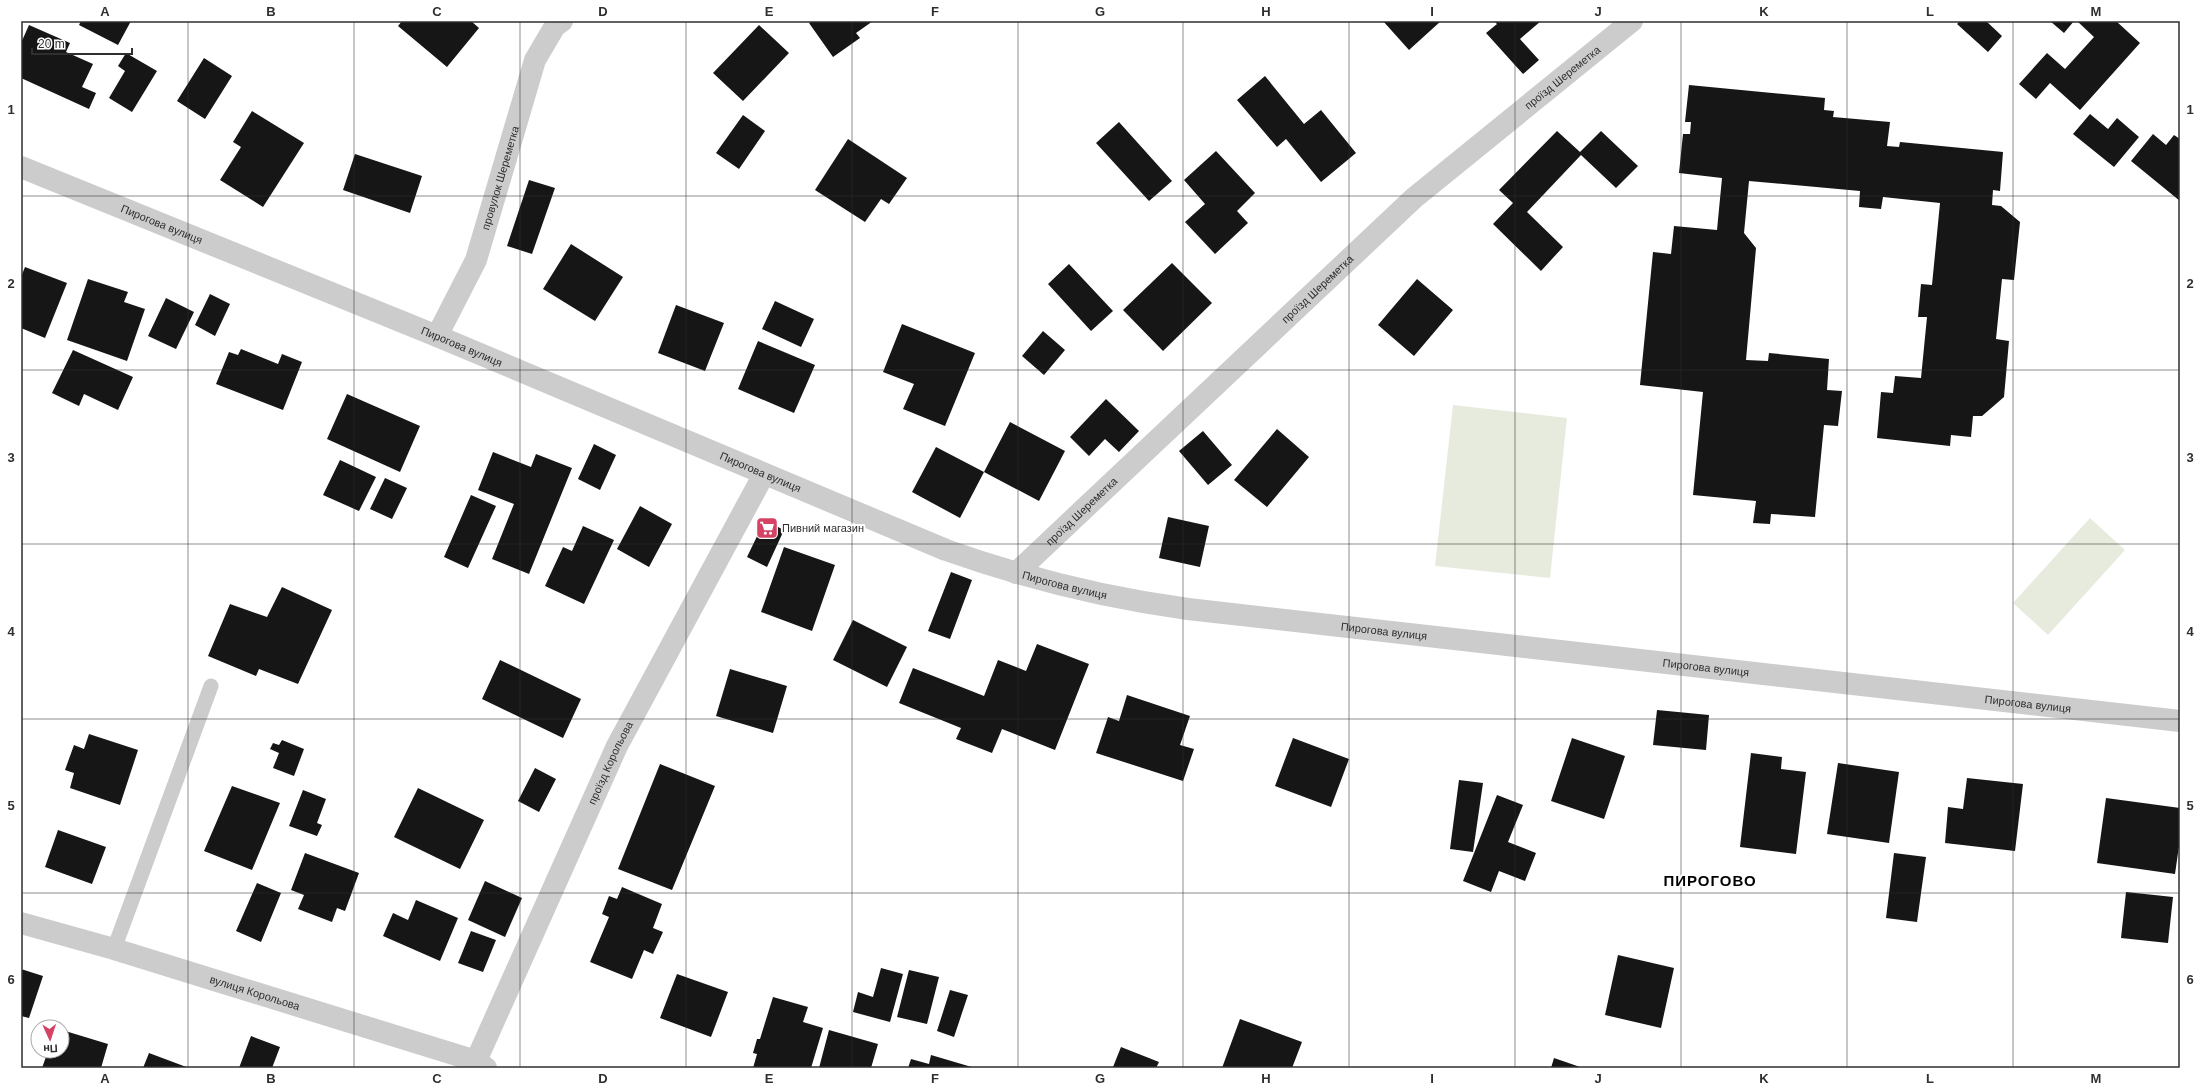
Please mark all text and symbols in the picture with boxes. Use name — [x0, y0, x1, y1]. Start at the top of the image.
text: A — [100, 4, 110, 19]
text: B — [266, 4, 276, 19]
text: C — [432, 4, 442, 19]
text: D — [598, 4, 608, 19]
text: E — [765, 4, 774, 19]
text: F — [931, 4, 939, 19]
text: G — [1095, 4, 1105, 19]
text: H — [1261, 4, 1271, 19]
text: I — [1430, 4, 1434, 19]
text: J — [1594, 4, 1602, 19]
text: K — [1759, 4, 1769, 19]
text: L — [1926, 4, 1934, 19]
text: M — [2091, 4, 2101, 19]
scale bar — [32, 30, 132, 56]
text: 20 m — [38, 37, 65, 51]
street label: проїзд Шереметка — [1522, 43, 1603, 112]
text: 1 — [7, 102, 15, 117]
text: 1 — [2186, 102, 2194, 117]
street label: провулок Шереметка — [479, 124, 521, 231]
street label: Пирогова вулиця — [119, 202, 204, 246]
street label: проїзд Шереметка — [1279, 252, 1356, 326]
text: 2 — [7, 276, 15, 291]
text: 2 — [2186, 276, 2194, 291]
street label: Пирогова вулиця — [419, 324, 504, 369]
text: 3 — [7, 450, 15, 465]
street label: Пирогова вулиця — [718, 450, 803, 494]
text: 3 — [2186, 450, 2194, 465]
street label: проїзд Шереметка — [1043, 474, 1120, 548]
supermarket icon: Пивний магазин — [754, 515, 780, 541]
place label: Пивний магазин — [782, 522, 864, 534]
street label: Пирогова вулиця — [1021, 569, 1108, 601]
street label: Пирогова вулиця — [1340, 620, 1428, 642]
text: 4 — [7, 624, 15, 639]
text: 4 — [2186, 624, 2194, 639]
street label: Пирогова вулиця — [1662, 657, 1750, 678]
street label: Пирогова вулиця — [1984, 693, 2072, 715]
street label: проїзд Корольова — [586, 719, 636, 806]
text: 5 — [7, 798, 15, 813]
text: 5 — [2186, 798, 2194, 813]
district label: ПИРОГОВО — [1663, 872, 1757, 889]
text: 6 — [7, 972, 15, 987]
text: 6 — [2186, 972, 2194, 987]
street label: вулиця Корольова — [208, 973, 302, 1012]
north arrow — [30, 1019, 70, 1059]
text: Пн — [43, 1043, 58, 1055]
text: A — [100, 1071, 110, 1086]
text: B — [266, 1071, 276, 1086]
text: C — [432, 1071, 442, 1086]
text: D — [598, 1071, 608, 1086]
text: E — [765, 1071, 774, 1086]
text: F — [931, 1071, 939, 1086]
text: G — [1095, 1071, 1105, 1086]
text: H — [1261, 1071, 1271, 1086]
text: I — [1430, 1071, 1434, 1086]
text: J — [1594, 1071, 1602, 1086]
text: K — [1759, 1071, 1769, 1086]
text: L — [1926, 1071, 1934, 1086]
text: M — [2091, 1071, 2101, 1086]

